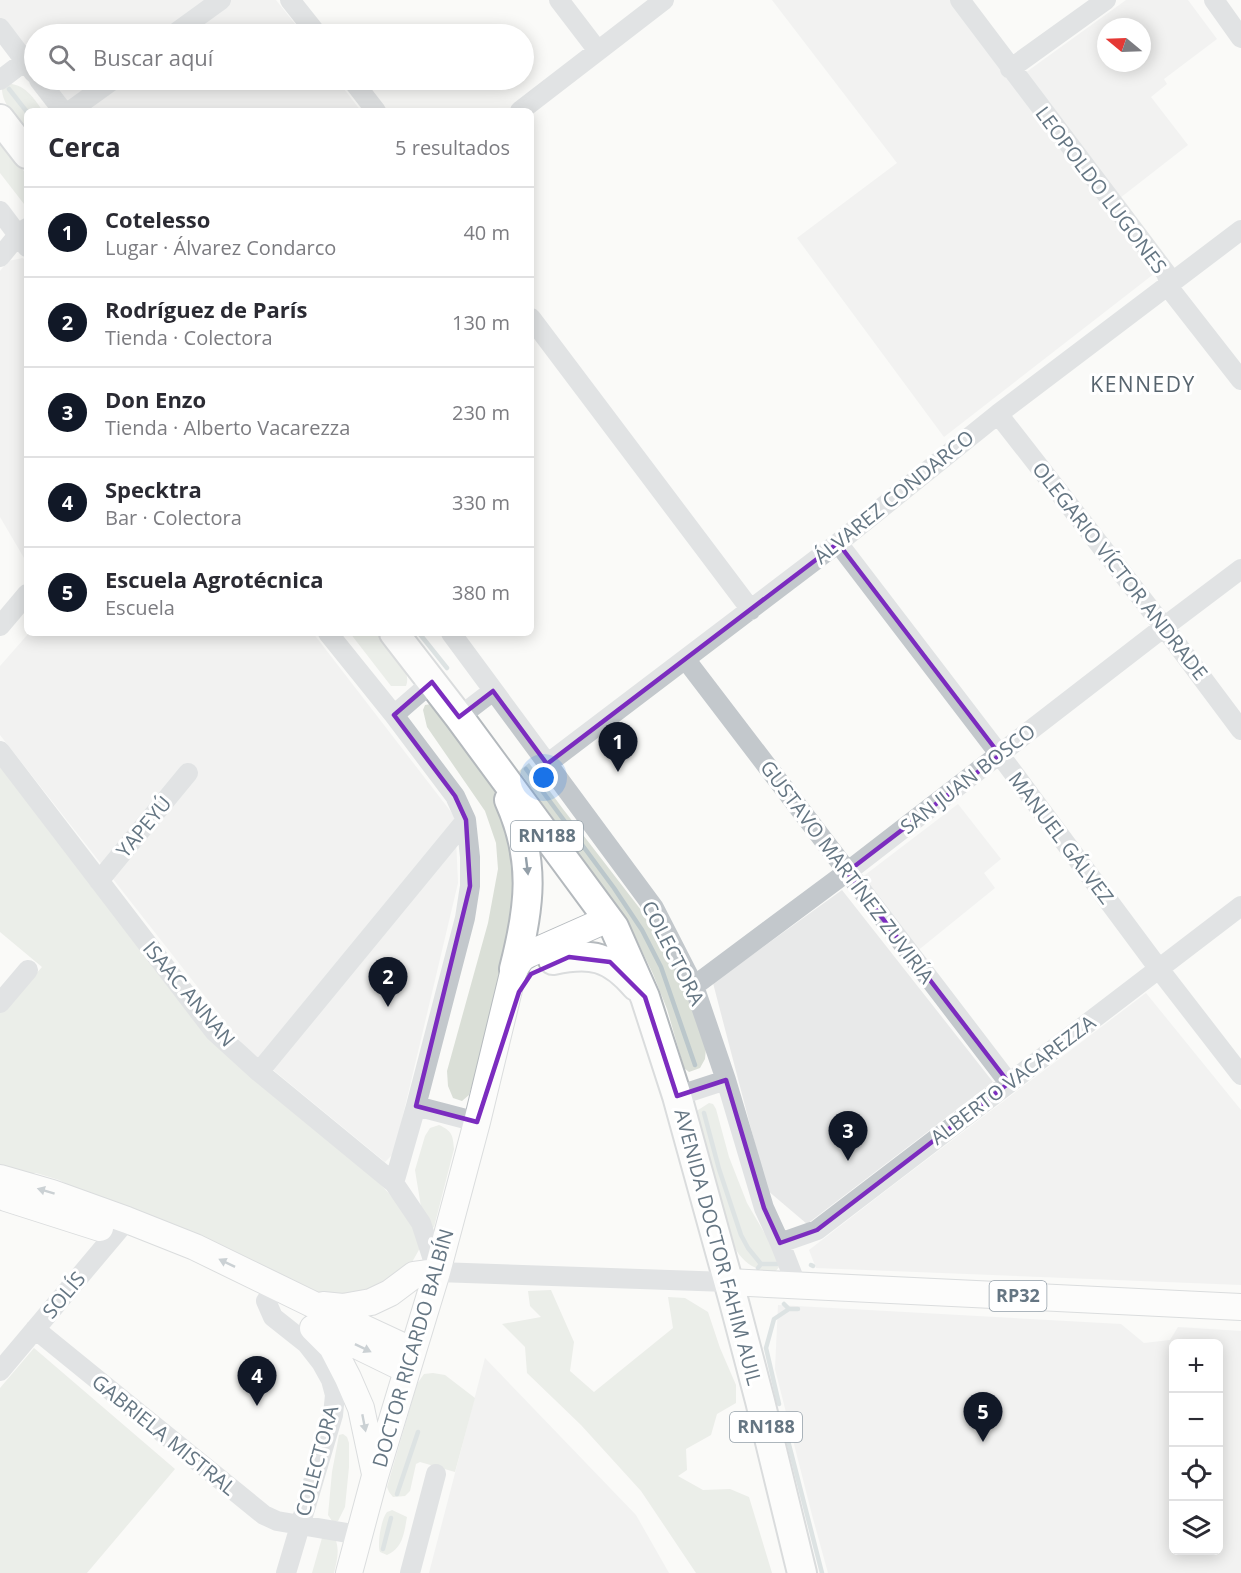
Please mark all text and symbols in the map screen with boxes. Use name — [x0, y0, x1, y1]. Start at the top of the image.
north arrow — [1097, 18, 1151, 72]
search box — [24, 24, 534, 90]
icon: search — [45, 41, 78, 74]
text: Buscar aquí — [93, 42, 213, 72]
street label: LEOPOLDO LUGONES — [1030, 101, 1173, 279]
text: Cerca — [48, 129, 121, 165]
text: 5 resultados — [395, 134, 510, 161]
text: Cotelesso — [105, 204, 210, 234]
text: 1 — [62, 219, 73, 246]
text: 40 m — [463, 219, 510, 246]
text: Lugar · Álvarez Condarco — [105, 234, 336, 261]
text: Rodríguez de París — [105, 294, 307, 324]
text: 2 — [62, 309, 73, 336]
text: 130 m — [452, 309, 510, 336]
text: Tienda · Colectora — [105, 324, 273, 351]
district label: KENNEDY — [1090, 370, 1196, 398]
text: Don Enzo — [105, 384, 206, 414]
text: 3 — [62, 399, 73, 426]
text: 230 m — [452, 399, 510, 426]
text: Tienda · Alberto Vacarezza — [105, 414, 350, 441]
street label: ÁLVAREZ CONDARCO — [808, 424, 979, 570]
street label: OLEGARIO VÍCTOR ANDRADE — [1027, 456, 1214, 685]
text: Specktra — [105, 474, 202, 504]
text: 4 — [62, 489, 73, 516]
text: 330 m — [452, 489, 510, 516]
text: Bar · Colectora — [105, 504, 242, 531]
text: Escuela Agrotécnica — [105, 564, 324, 594]
text: 5 — [62, 579, 73, 606]
text: 380 m — [452, 579, 510, 606]
text: Escuela — [105, 594, 175, 621]
street label: SAN JUAN BOSCO — [895, 717, 1041, 840]
pin: 1 — [598, 722, 638, 772]
street label: GUSTAVO MARTÍNEZ ZUVIRÍA — [754, 755, 941, 989]
your location — [529, 763, 558, 792]
street label: MANUEL GÁLVEZ — [1003, 766, 1120, 909]
street label: YAPEYÚ — [110, 790, 177, 863]
road number: RN188 — [511, 821, 583, 851]
one-way arrow — [522, 856, 532, 875]
street label: COLECTORA — [636, 896, 711, 1010]
street label: ISAAC ANNAN — [137, 935, 242, 1052]
pin: 2 — [368, 958, 408, 1007]
street label: ALBERTO VACAREZZA — [925, 1008, 1101, 1151]
street label: AVENIDA DOCTOR FAHIM AUIL — [669, 1106, 768, 1388]
pin: 3 — [828, 1112, 868, 1161]
one-way arrow — [37, 1186, 55, 1196]
street label: DOCTOR RICARDO BALBÍN — [365, 1225, 460, 1470]
one-way arrow — [219, 1258, 236, 1268]
street label: SOLÍS — [36, 1265, 91, 1324]
road number: RP32 — [990, 1281, 1046, 1311]
map controls — [1169, 1339, 1223, 1555]
button: + — [1169, 1339, 1223, 1393]
one-way arrow — [355, 1344, 372, 1353]
pin: 4 — [238, 1356, 276, 1406]
street label: GABRIELA MISTRAL — [86, 1368, 242, 1501]
pin: 5 — [964, 1392, 1002, 1442]
button: − — [1169, 1393, 1223, 1447]
street label: COLECTORA — [289, 1402, 344, 1519]
road number: RN188 — [730, 1412, 802, 1442]
one-way arrow — [360, 1413, 370, 1432]
button: locate — [1169, 1447, 1223, 1501]
button: layers — [1169, 1501, 1223, 1555]

